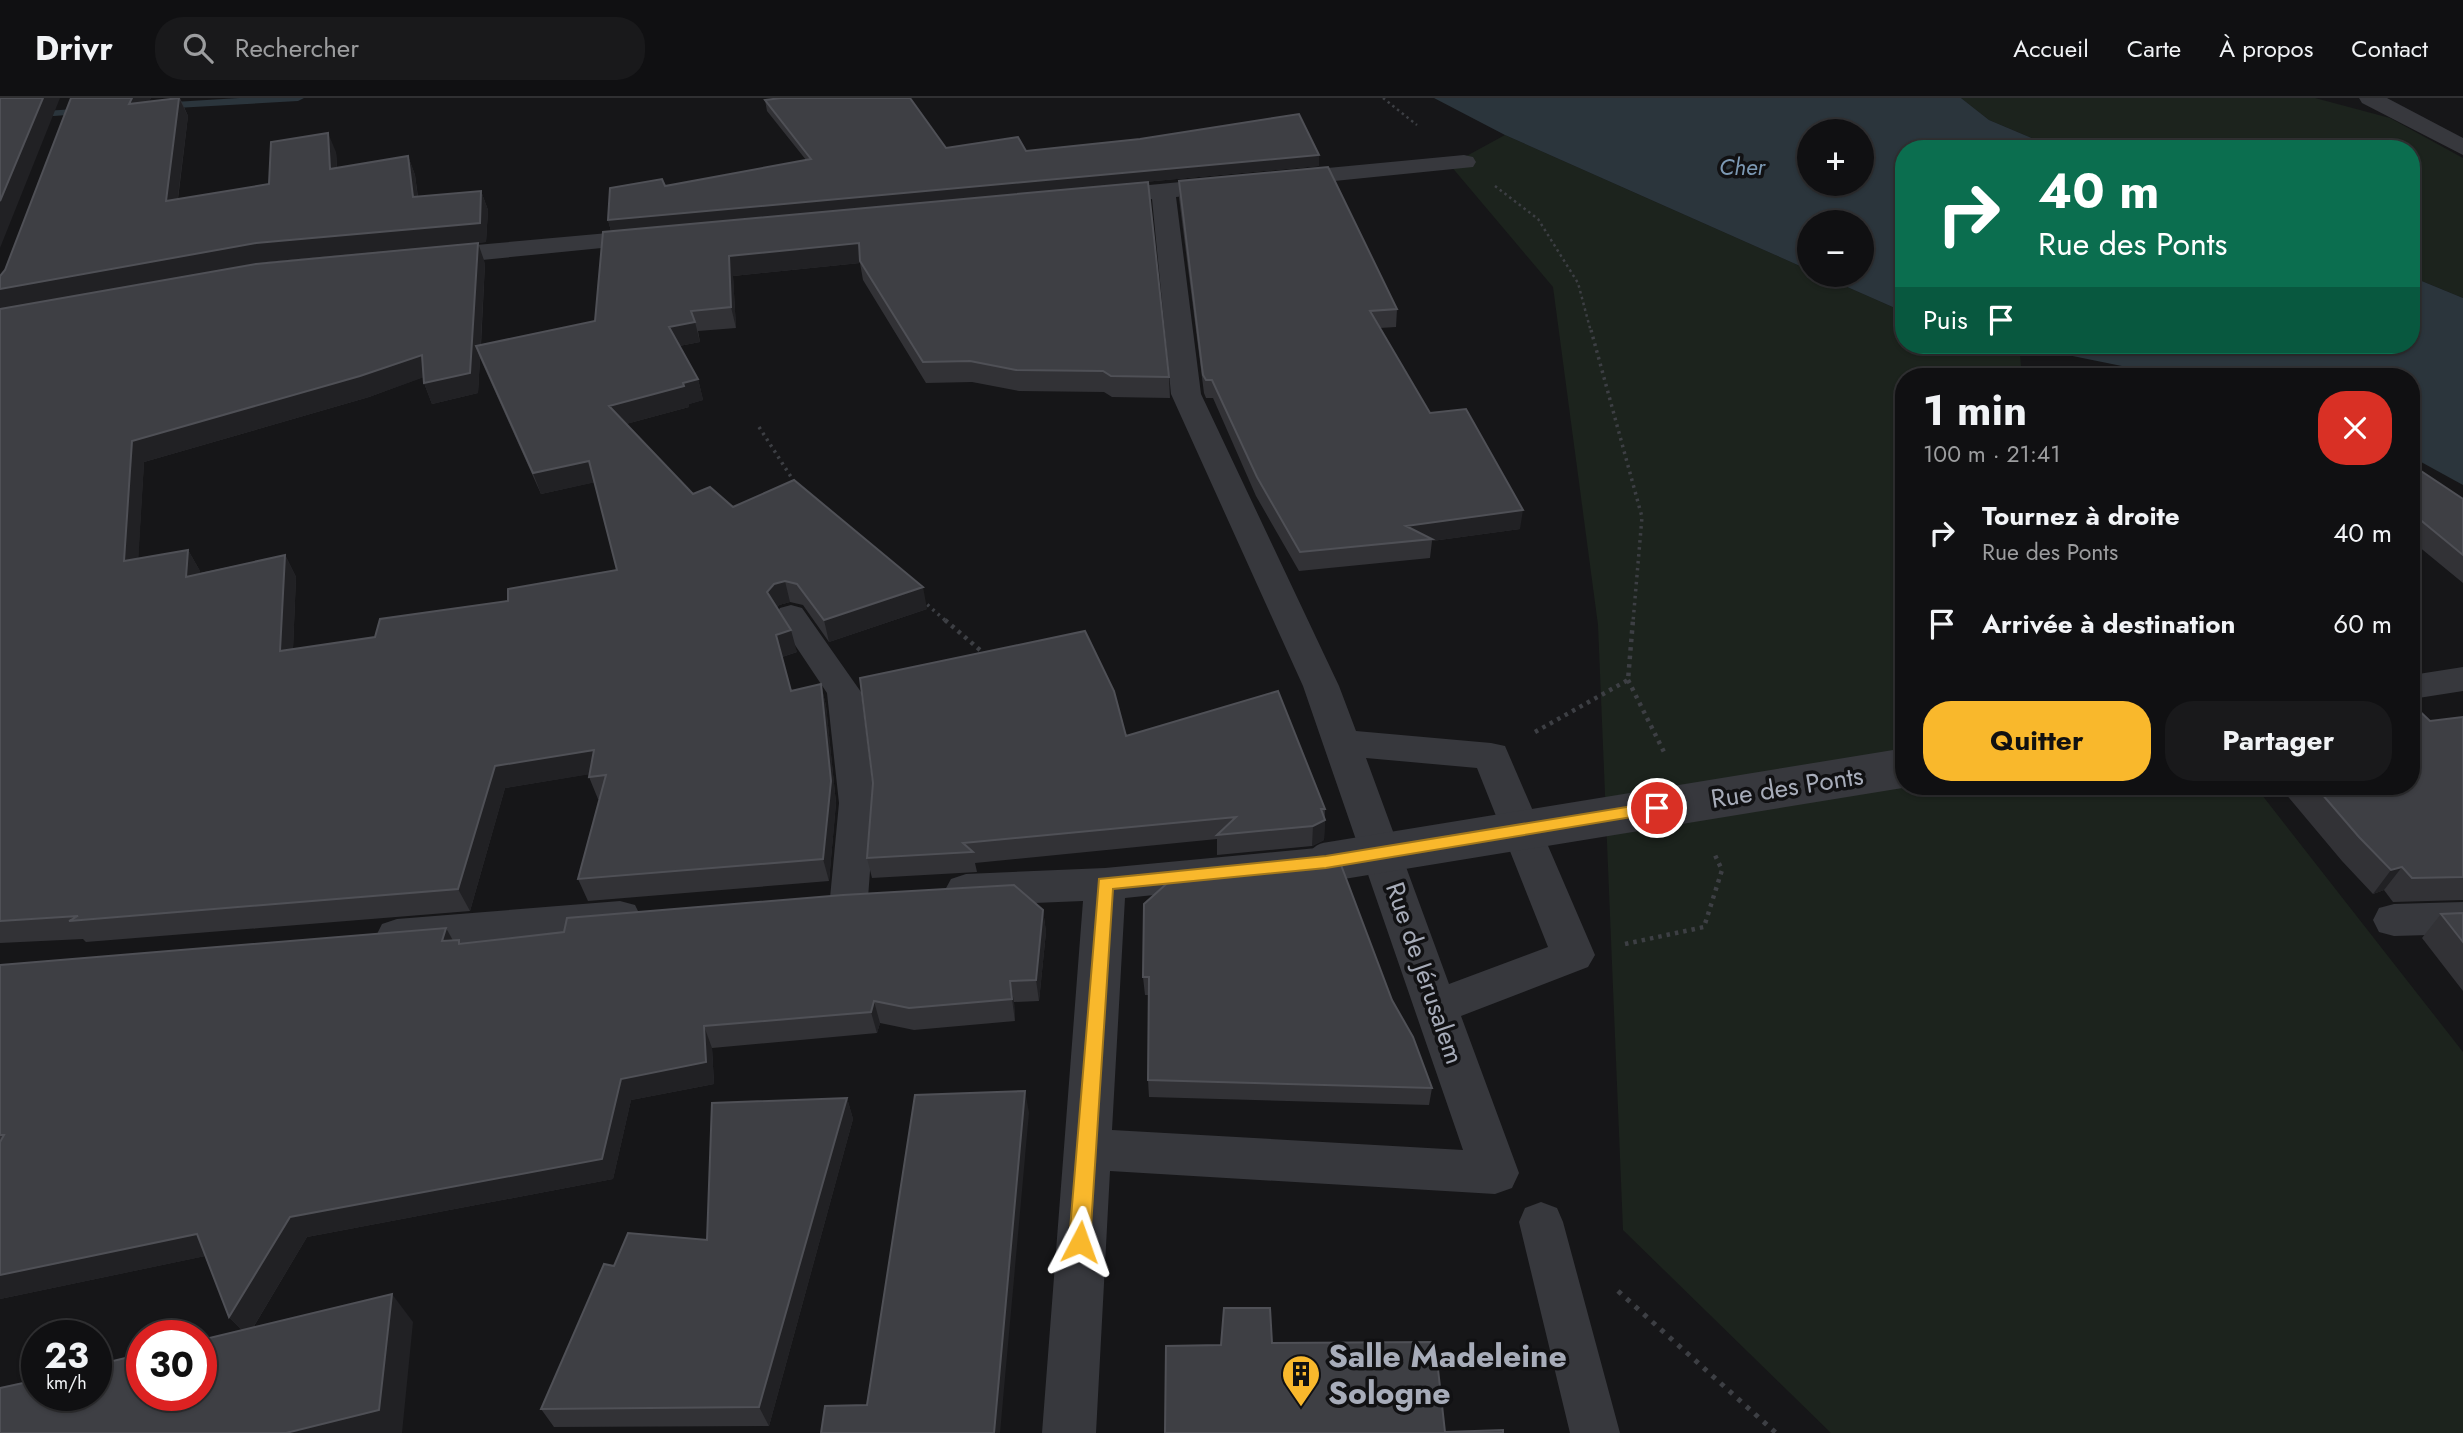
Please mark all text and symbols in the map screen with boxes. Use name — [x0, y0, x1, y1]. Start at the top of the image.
search box — [155, 17, 645, 80]
text: Drivr — [35, 25, 113, 72]
icon: search — [179, 29, 217, 67]
text: Rechercher — [235, 29, 359, 67]
text: Accueil — [2013, 31, 2089, 66]
text: Carte — [2127, 31, 2181, 66]
text: À propos — [2219, 31, 2313, 66]
text: Contact — [2351, 31, 2428, 66]
map controls — [1797, 119, 1874, 287]
button: + — [1797, 119, 1874, 196]
water label: Cher — [1719, 150, 1766, 184]
text: 40 m — [2038, 156, 2160, 226]
icon: right — [1923, 168, 2014, 259]
button: − — [1797, 210, 1874, 287]
text: Rue des Ponts — [2038, 221, 2227, 267]
text: Puis — [1923, 301, 1968, 339]
icon: arrive — [1982, 301, 2020, 339]
text: 1 min — [1923, 380, 2027, 441]
button: close — [2318, 391, 2392, 465]
text: 100 m · 21:41 — [1923, 437, 2061, 471]
text: Tournez à droite — [1982, 497, 2180, 535]
icon: right — [1923, 514, 1961, 552]
text: 40 m — [2333, 514, 2392, 552]
text: Rue des Ponts — [1982, 535, 2118, 569]
icon: arrive — [1923, 605, 1961, 643]
text: Arrivée à destination — [1982, 605, 2235, 643]
text: 60 m — [2333, 605, 2392, 643]
button: Quitter — [1923, 701, 2151, 781]
button: Partager — [2165, 701, 2392, 781]
street label: Rue des Ponts — [1708, 756, 1866, 818]
pin — [1627, 778, 1687, 838]
icon: arrive — [1638, 789, 1676, 827]
street label: Rue de Jérusalem — [1376, 877, 1474, 1069]
position arrow — [1043, 1205, 1117, 1279]
speed limit sign: 30 — [126, 1320, 217, 1411]
text: 23 — [44, 1331, 89, 1381]
place label: Salle Madeleine Sologne — [1328, 1333, 1567, 1416]
building icon: Salle Madeleine Sologne — [1280, 1353, 1322, 1408]
text: km/h — [46, 1370, 87, 1396]

